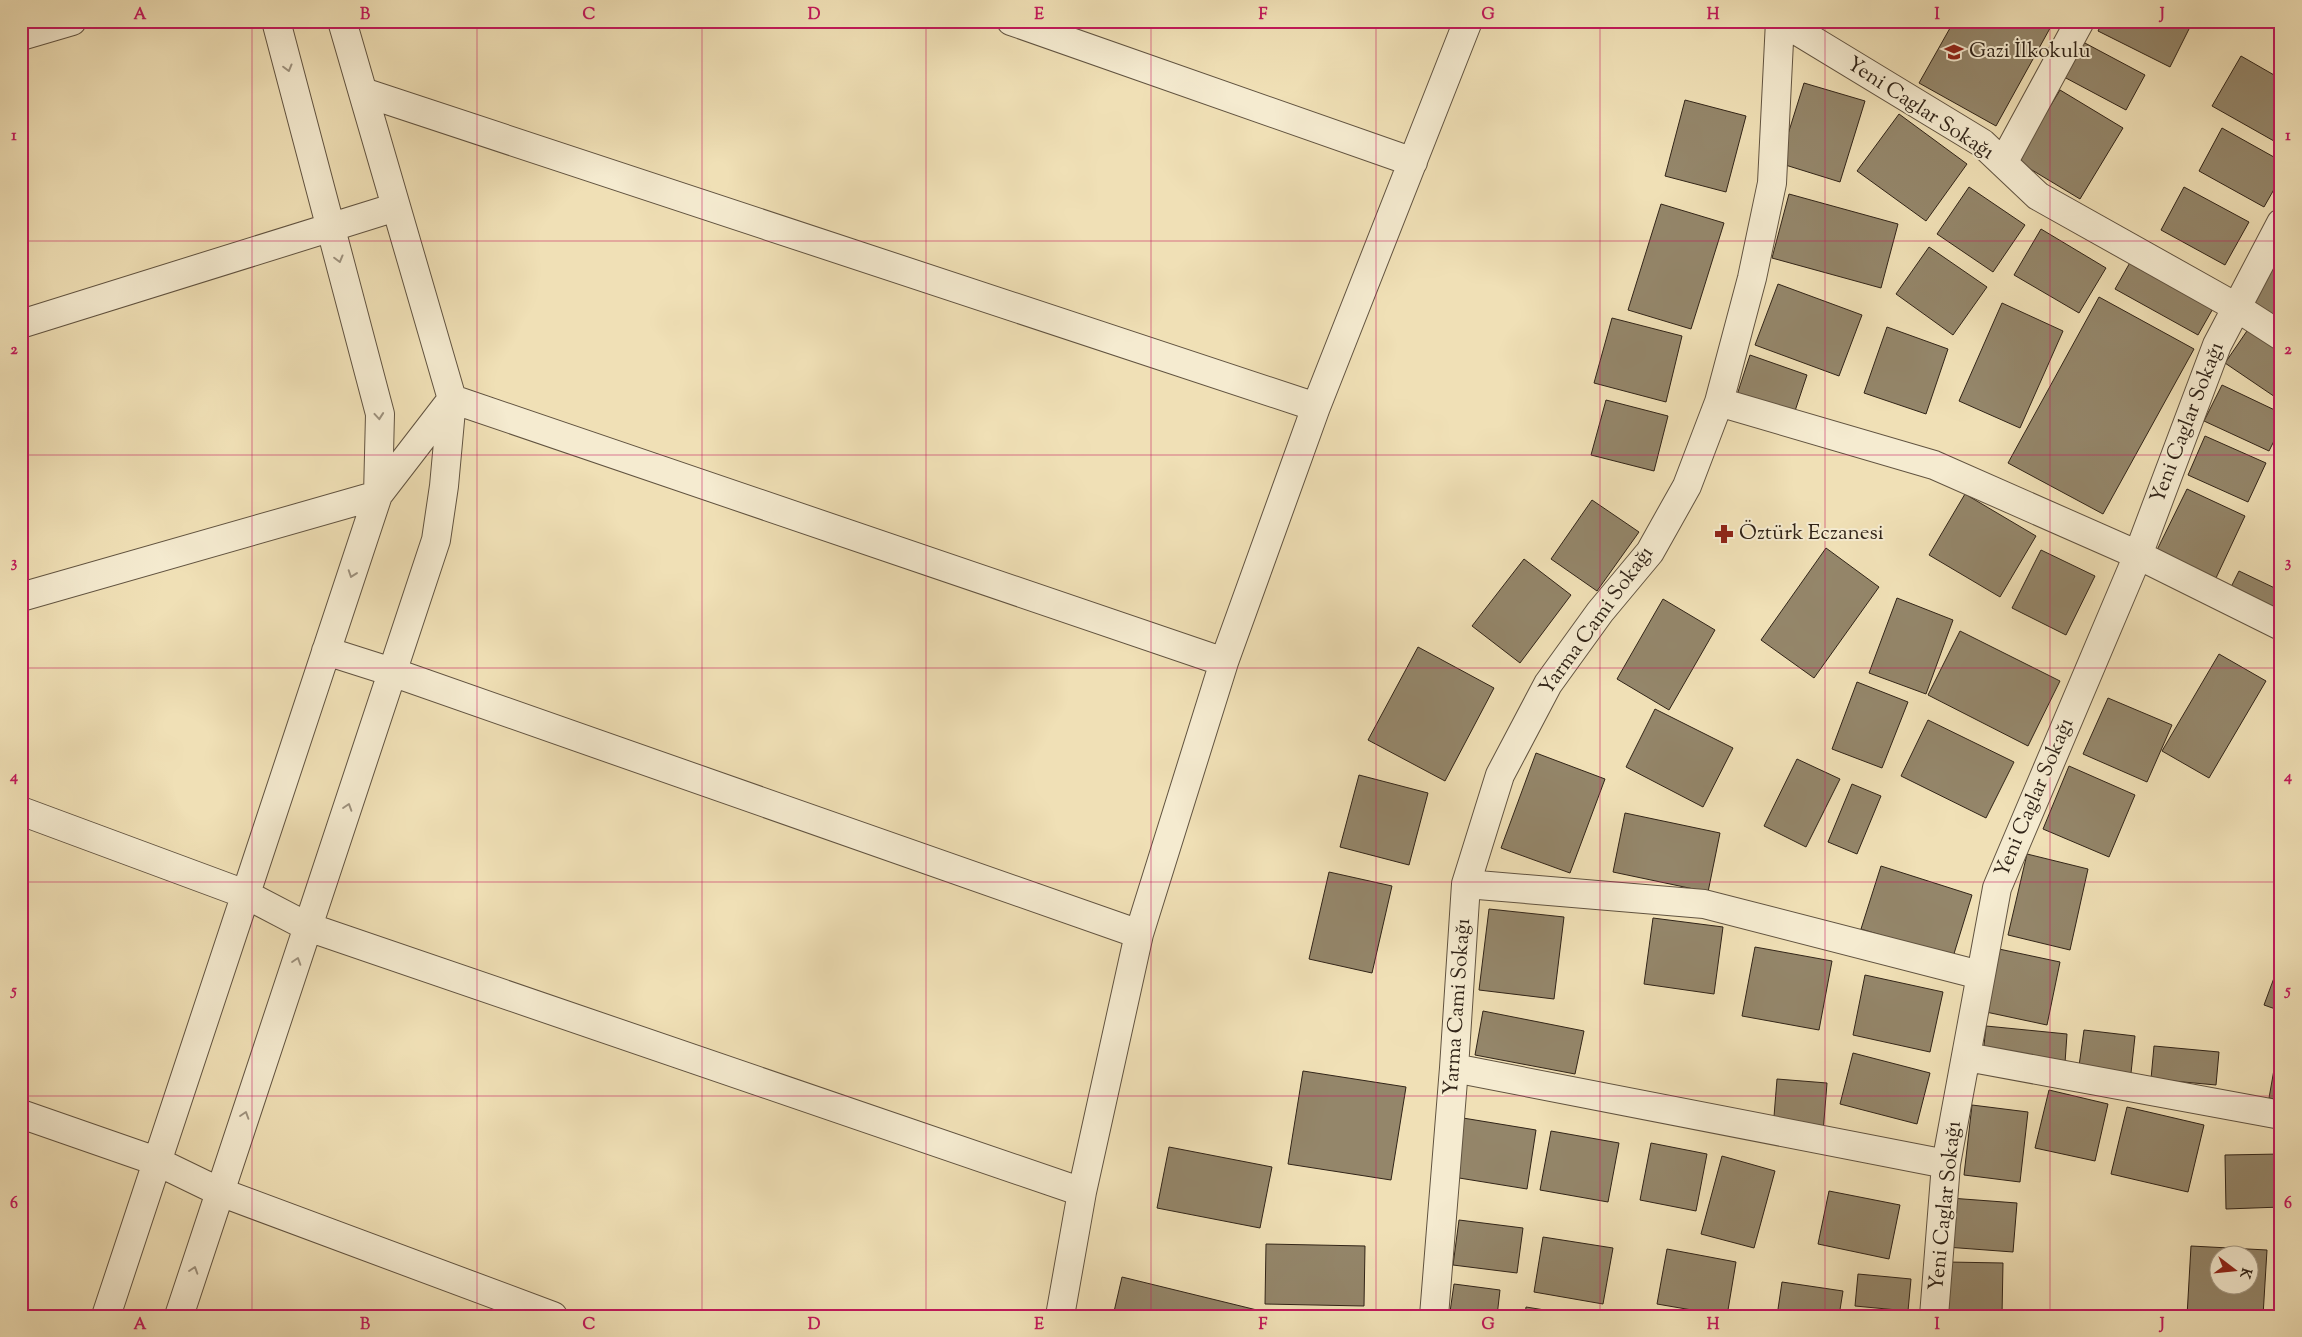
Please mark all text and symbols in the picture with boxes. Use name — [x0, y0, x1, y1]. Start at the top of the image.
text: A — [134, 4, 147, 27]
text: B — [360, 4, 370, 27]
text: C — [583, 4, 596, 27]
text: D — [808, 4, 821, 27]
text: E — [1034, 4, 1044, 27]
text: F — [1259, 4, 1268, 27]
text: G — [1481, 4, 1495, 27]
text: H — [1707, 4, 1720, 27]
text: I — [1934, 4, 1940, 27]
text: J — [2158, 4, 2165, 27]
place label: Gazi İlkokulu — [1969, 37, 2091, 67]
school or university icon: Gazi İlkokulu — [1943, 41, 1965, 63]
street label: Yeni Caglar Sokağı — [1840, 50, 2000, 168]
one-way arrow — [282, 64, 293, 73]
text: 1 — [11, 125, 17, 148]
text: 1 — [2285, 125, 2291, 148]
one-way arrow — [333, 255, 343, 263]
street label: Yeni Caglar Sokağı — [2143, 338, 2233, 508]
text: 2 — [10, 339, 18, 362]
text: 2 — [2284, 339, 2292, 362]
one-way arrow — [374, 413, 385, 421]
place label: Öztürk Eczanesi — [1739, 519, 1884, 549]
pharmacy icon: Öztürk Eczanesi — [1713, 523, 1735, 545]
street label: Yarma Cami Sokağı — [1533, 540, 1661, 702]
text: 3 — [11, 552, 18, 575]
text: 3 — [2285, 552, 2292, 575]
one-way arrow — [348, 570, 358, 578]
street label: Yeni Caglar Sokağı — [1988, 714, 2082, 882]
text: 4 — [9, 766, 18, 789]
text: 4 — [2283, 766, 2292, 789]
one-way arrow — [342, 803, 352, 812]
street label: Yarma Cami Sokağı — [1437, 917, 1479, 1097]
one-way arrow — [291, 957, 301, 966]
text: 5 — [9, 980, 17, 1003]
text: 5 — [2283, 980, 2291, 1003]
one-way arrow — [240, 1112, 250, 1120]
street label: Yeni Caglar Sokağı — [1922, 1120, 1970, 1292]
text: 6 — [10, 1193, 18, 1216]
text: 6 — [2284, 1193, 2292, 1216]
north arrow — [2210, 1244, 2260, 1294]
text: K — [2233, 1265, 2256, 1281]
one-way arrow — [188, 1266, 198, 1274]
text: A — [134, 1314, 147, 1337]
text: B — [360, 1314, 370, 1337]
text: C — [583, 1314, 596, 1337]
text: D — [808, 1314, 821, 1337]
text: E — [1034, 1314, 1044, 1337]
text: F — [1259, 1314, 1268, 1337]
text: G — [1481, 1314, 1495, 1337]
text: H — [1707, 1314, 1720, 1337]
text: I — [1934, 1314, 1940, 1337]
text: J — [2158, 1314, 2165, 1337]

